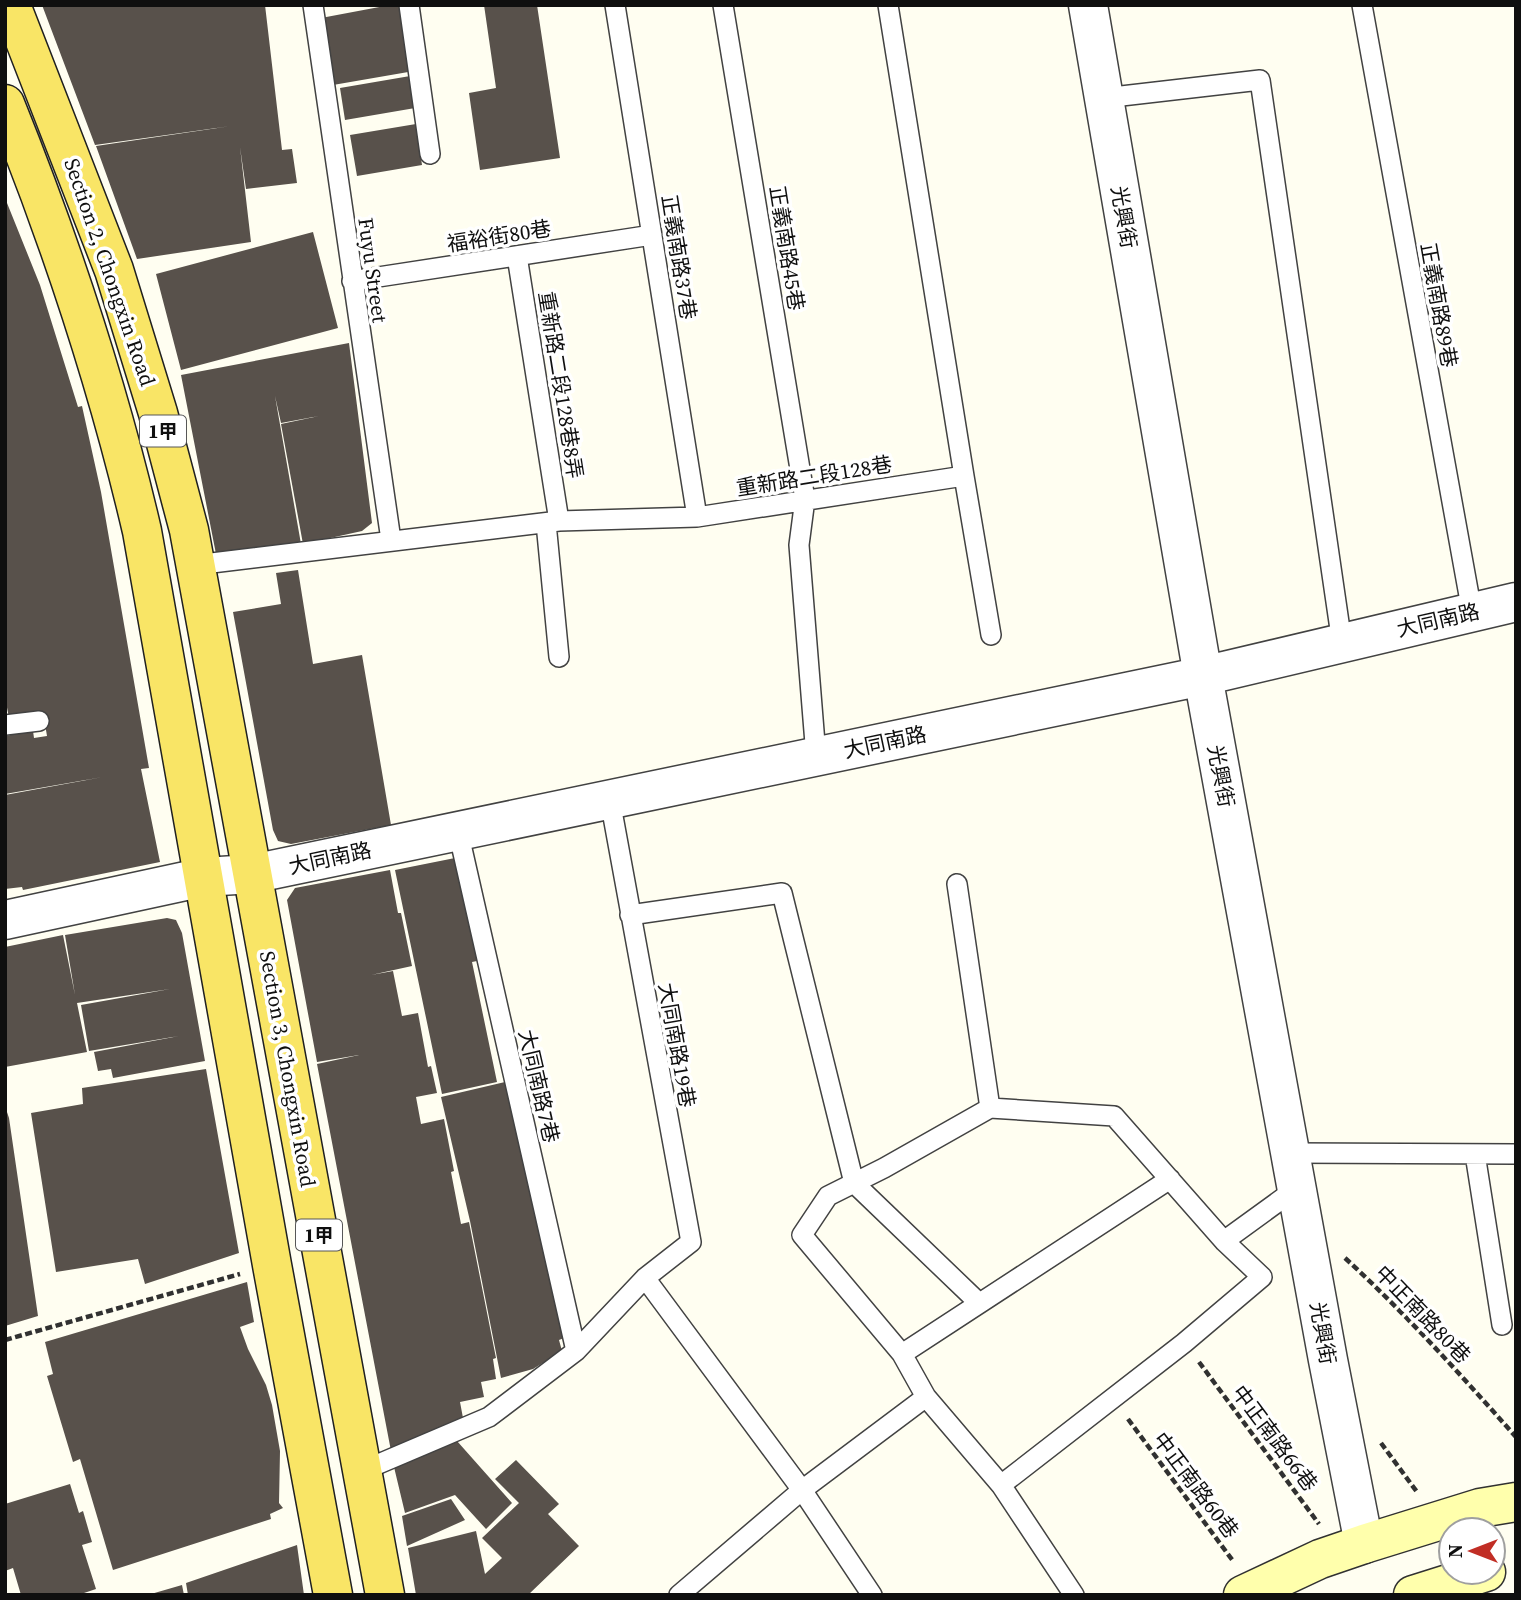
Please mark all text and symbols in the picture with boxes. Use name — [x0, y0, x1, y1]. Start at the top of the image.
street label: Section 2, Chongxin Road — [57, 154, 163, 390]
street label: 光興街 — [1104, 183, 1144, 251]
street label: 正義南路45巷 — [763, 184, 811, 312]
street label: 正義南路37巷 — [655, 193, 703, 321]
street label: 福裕街80巷 — [445, 213, 553, 259]
street label: Fuyu Street — [351, 216, 395, 325]
street label: 正義南路89巷 — [1414, 240, 1464, 370]
street label: 重新路二段128巷8弄 — [532, 289, 590, 481]
road number: 1甲 — [140, 416, 186, 446]
street label: 重新路二段128巷 — [734, 449, 894, 503]
street label: 大同南路 — [1394, 596, 1482, 644]
street label: 大同南路 — [841, 719, 929, 765]
street label: 光興街 — [1201, 742, 1241, 810]
street label: 大同南路 — [286, 835, 374, 881]
street label: Section 3, Chongxin Road — [253, 949, 323, 1189]
street label: 大同南路19巷 — [652, 980, 702, 1110]
street label: 大同南路7巷 — [512, 1026, 566, 1146]
road number: 1甲 — [296, 1219, 342, 1250]
street label: 中正南路80巷 — [1369, 1259, 1477, 1369]
street label: 光興街 — [1303, 1299, 1343, 1367]
street label: 中正南路66巷 — [1226, 1379, 1324, 1497]
street label: 中正南路60巷 — [1147, 1426, 1245, 1544]
north arrow — [1437, 1516, 1507, 1586]
text: N — [1442, 1544, 1468, 1558]

